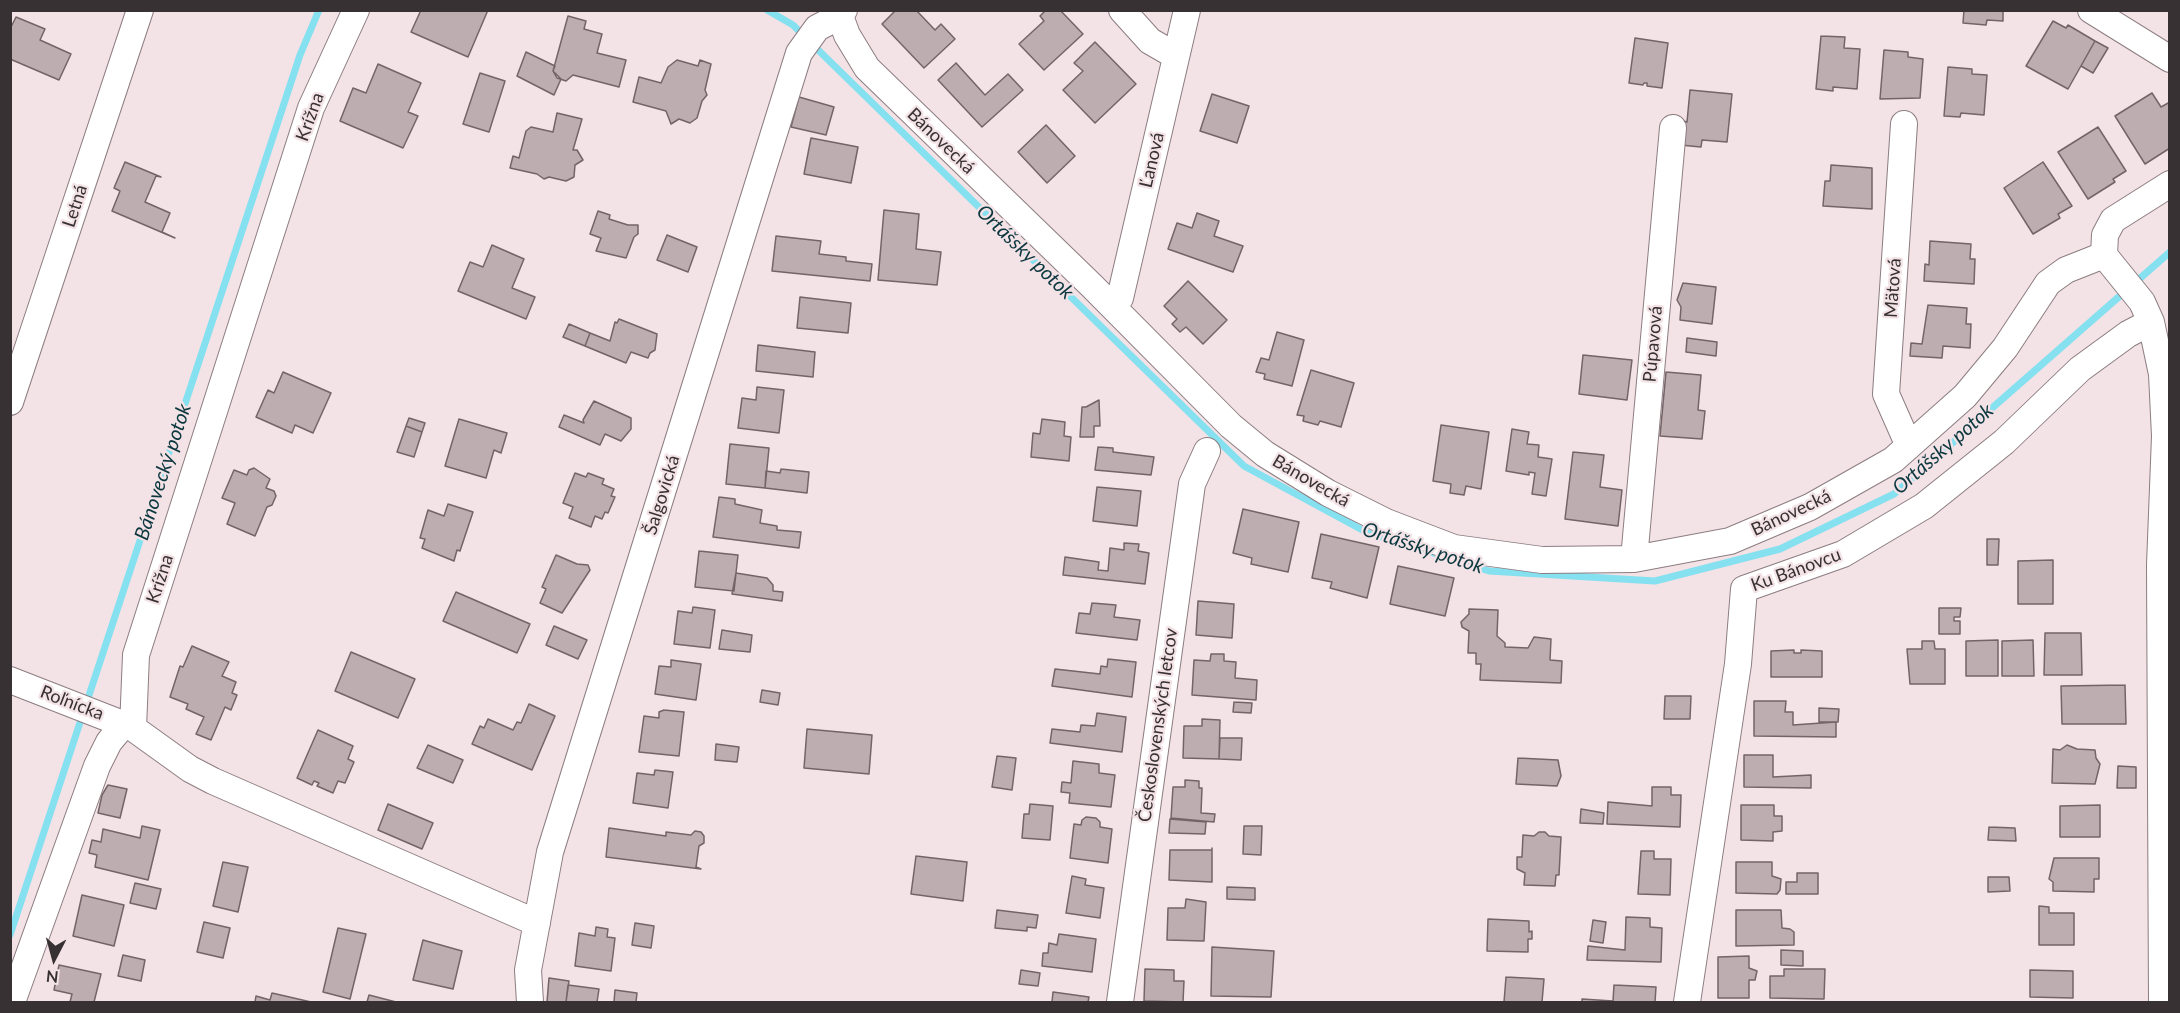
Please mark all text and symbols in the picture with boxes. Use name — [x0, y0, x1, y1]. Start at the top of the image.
street label: Krížna — [291, 90, 329, 144]
street label: Bánovecká — [903, 103, 979, 179]
street label: Ľanová — [1135, 130, 1169, 190]
street label: Letná — [58, 182, 92, 230]
water label: Ortášsky potok — [971, 200, 1079, 304]
street label: Mätová — [1880, 257, 1906, 319]
street label: Púpavová — [1639, 305, 1667, 383]
water label: Ortášsky potok — [1888, 399, 1998, 499]
water label: Bánovecký potok — [130, 401, 196, 543]
street label: Bánovecká — [1269, 450, 1353, 512]
street label: Šalgovická — [640, 452, 684, 538]
street label: Bánovecká — [1748, 485, 1834, 541]
water label: Ortášsky potok — [1359, 517, 1487, 579]
street label: Ku Bánovcu — [1748, 544, 1844, 596]
street label: Krížna — [142, 552, 178, 606]
street label: Československých letcov — [1134, 627, 1182, 823]
street label: Roľnícka — [37, 681, 107, 725]
north arrow — [24, 929, 84, 989]
text: N — [45, 967, 59, 987]

